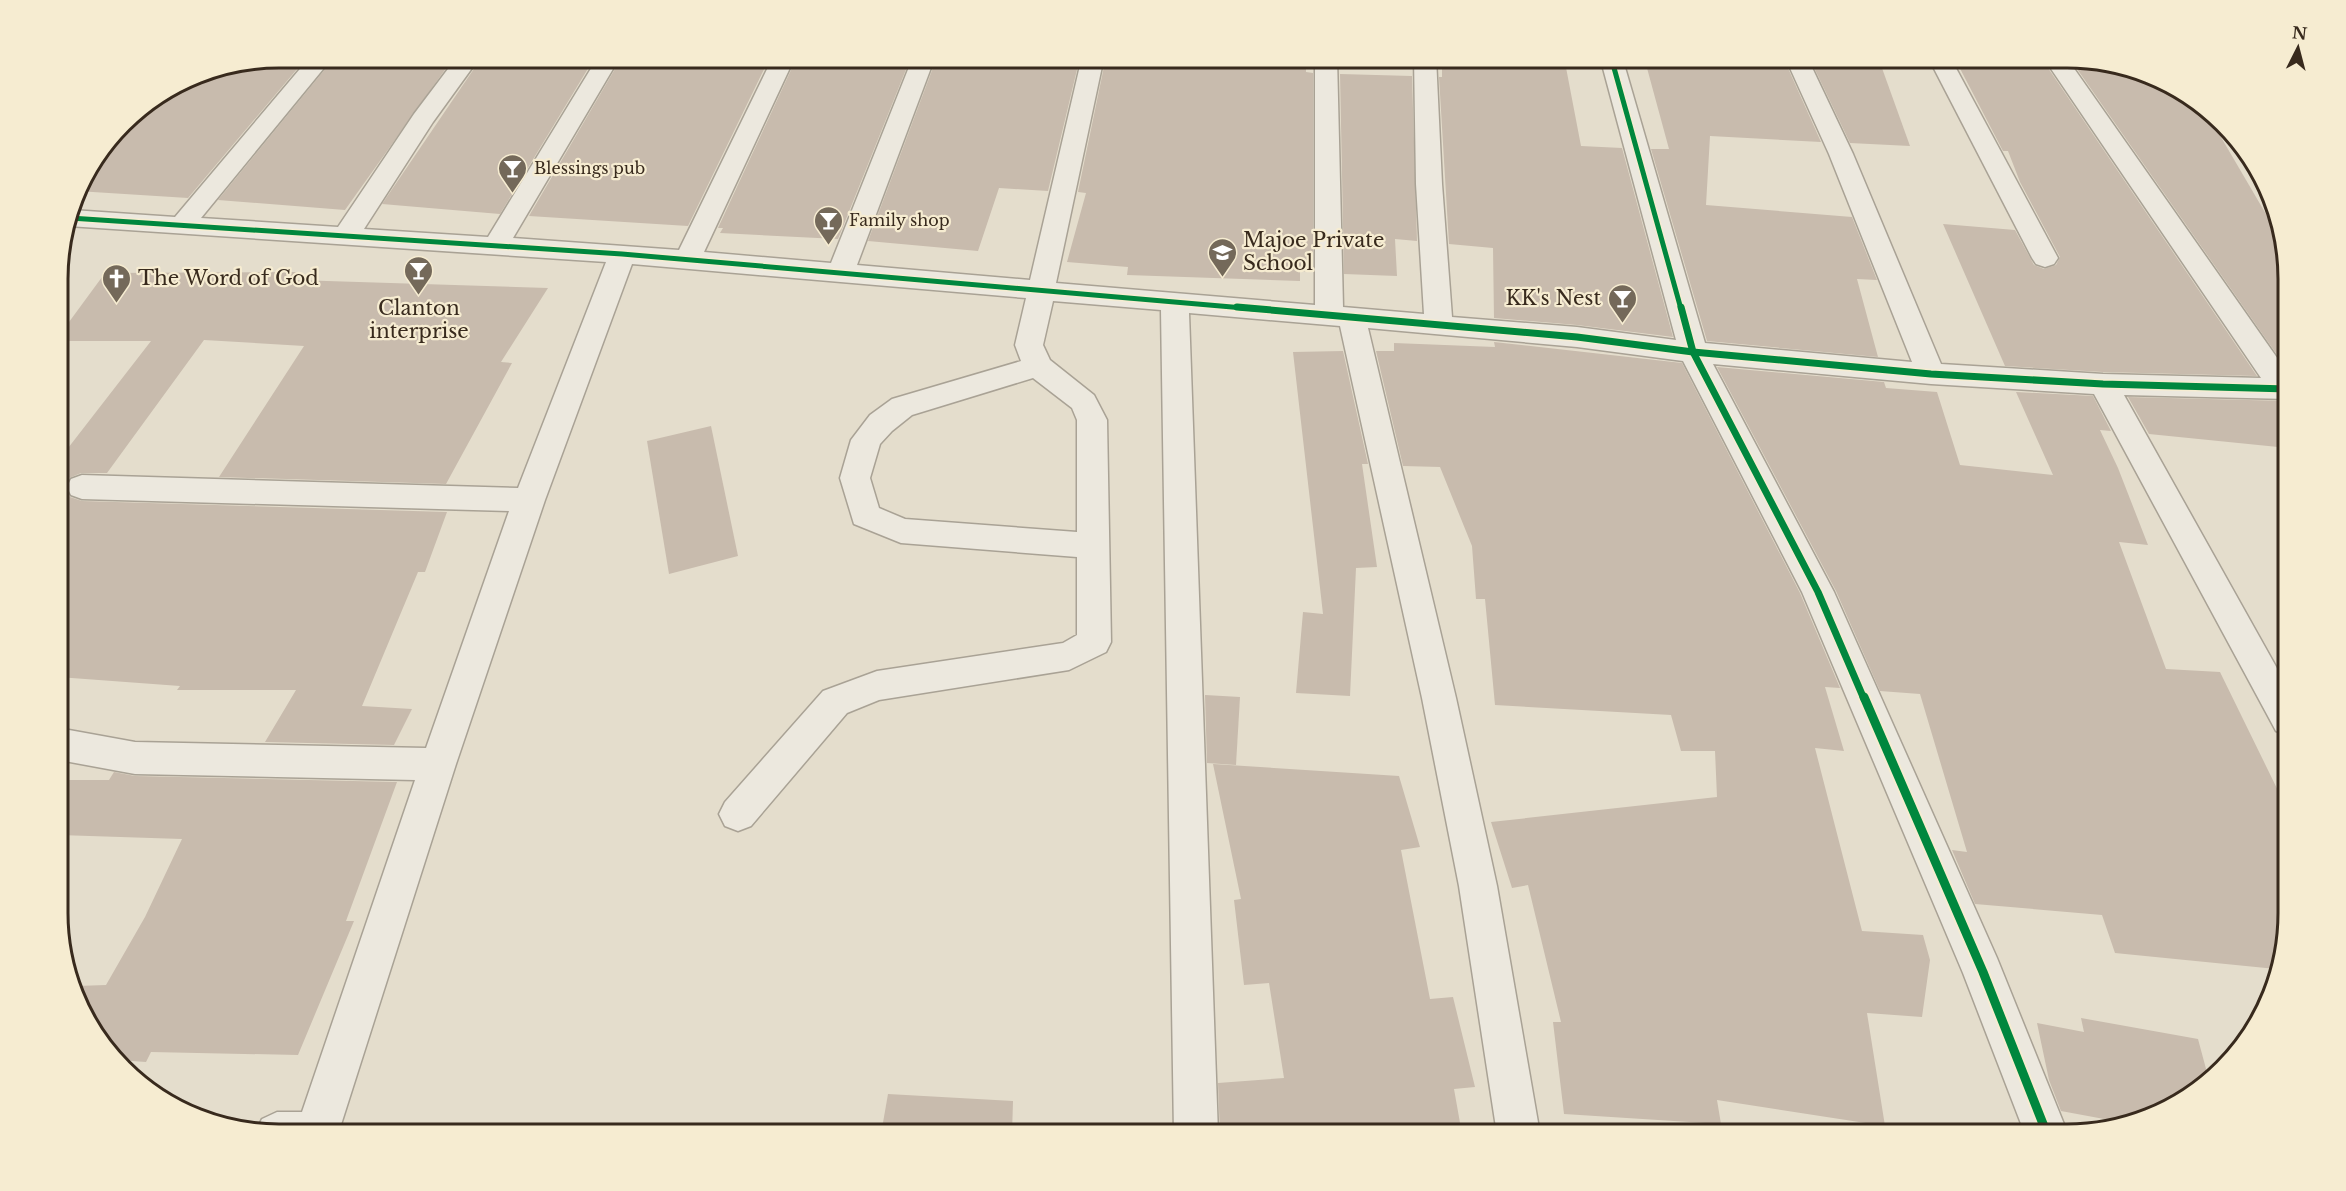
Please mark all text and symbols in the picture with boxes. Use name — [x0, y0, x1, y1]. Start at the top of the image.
north arrow — [2268, 18, 2328, 78]
text: N — [2291, 22, 2308, 44]
bar icon: Blessings pub — [497, 152, 529, 194]
place label: Blessings pub — [534, 158, 645, 178]
bar icon: Family shop — [812, 204, 844, 246]
place label: Family shop — [849, 210, 950, 230]
place label: Majoe Private School — [1243, 228, 1384, 275]
school or university icon: Majoe Private School — [1206, 236, 1238, 278]
bar icon: Clanton interprise — [403, 254, 435, 296]
church icon: The Word of God — [101, 262, 133, 304]
place label: The Word of God — [138, 266, 319, 290]
bar icon: KK's Nest — [1606, 282, 1638, 324]
place label: KK's Nest — [1505, 286, 1601, 310]
place label: Clanton interprise — [369, 296, 469, 343]

